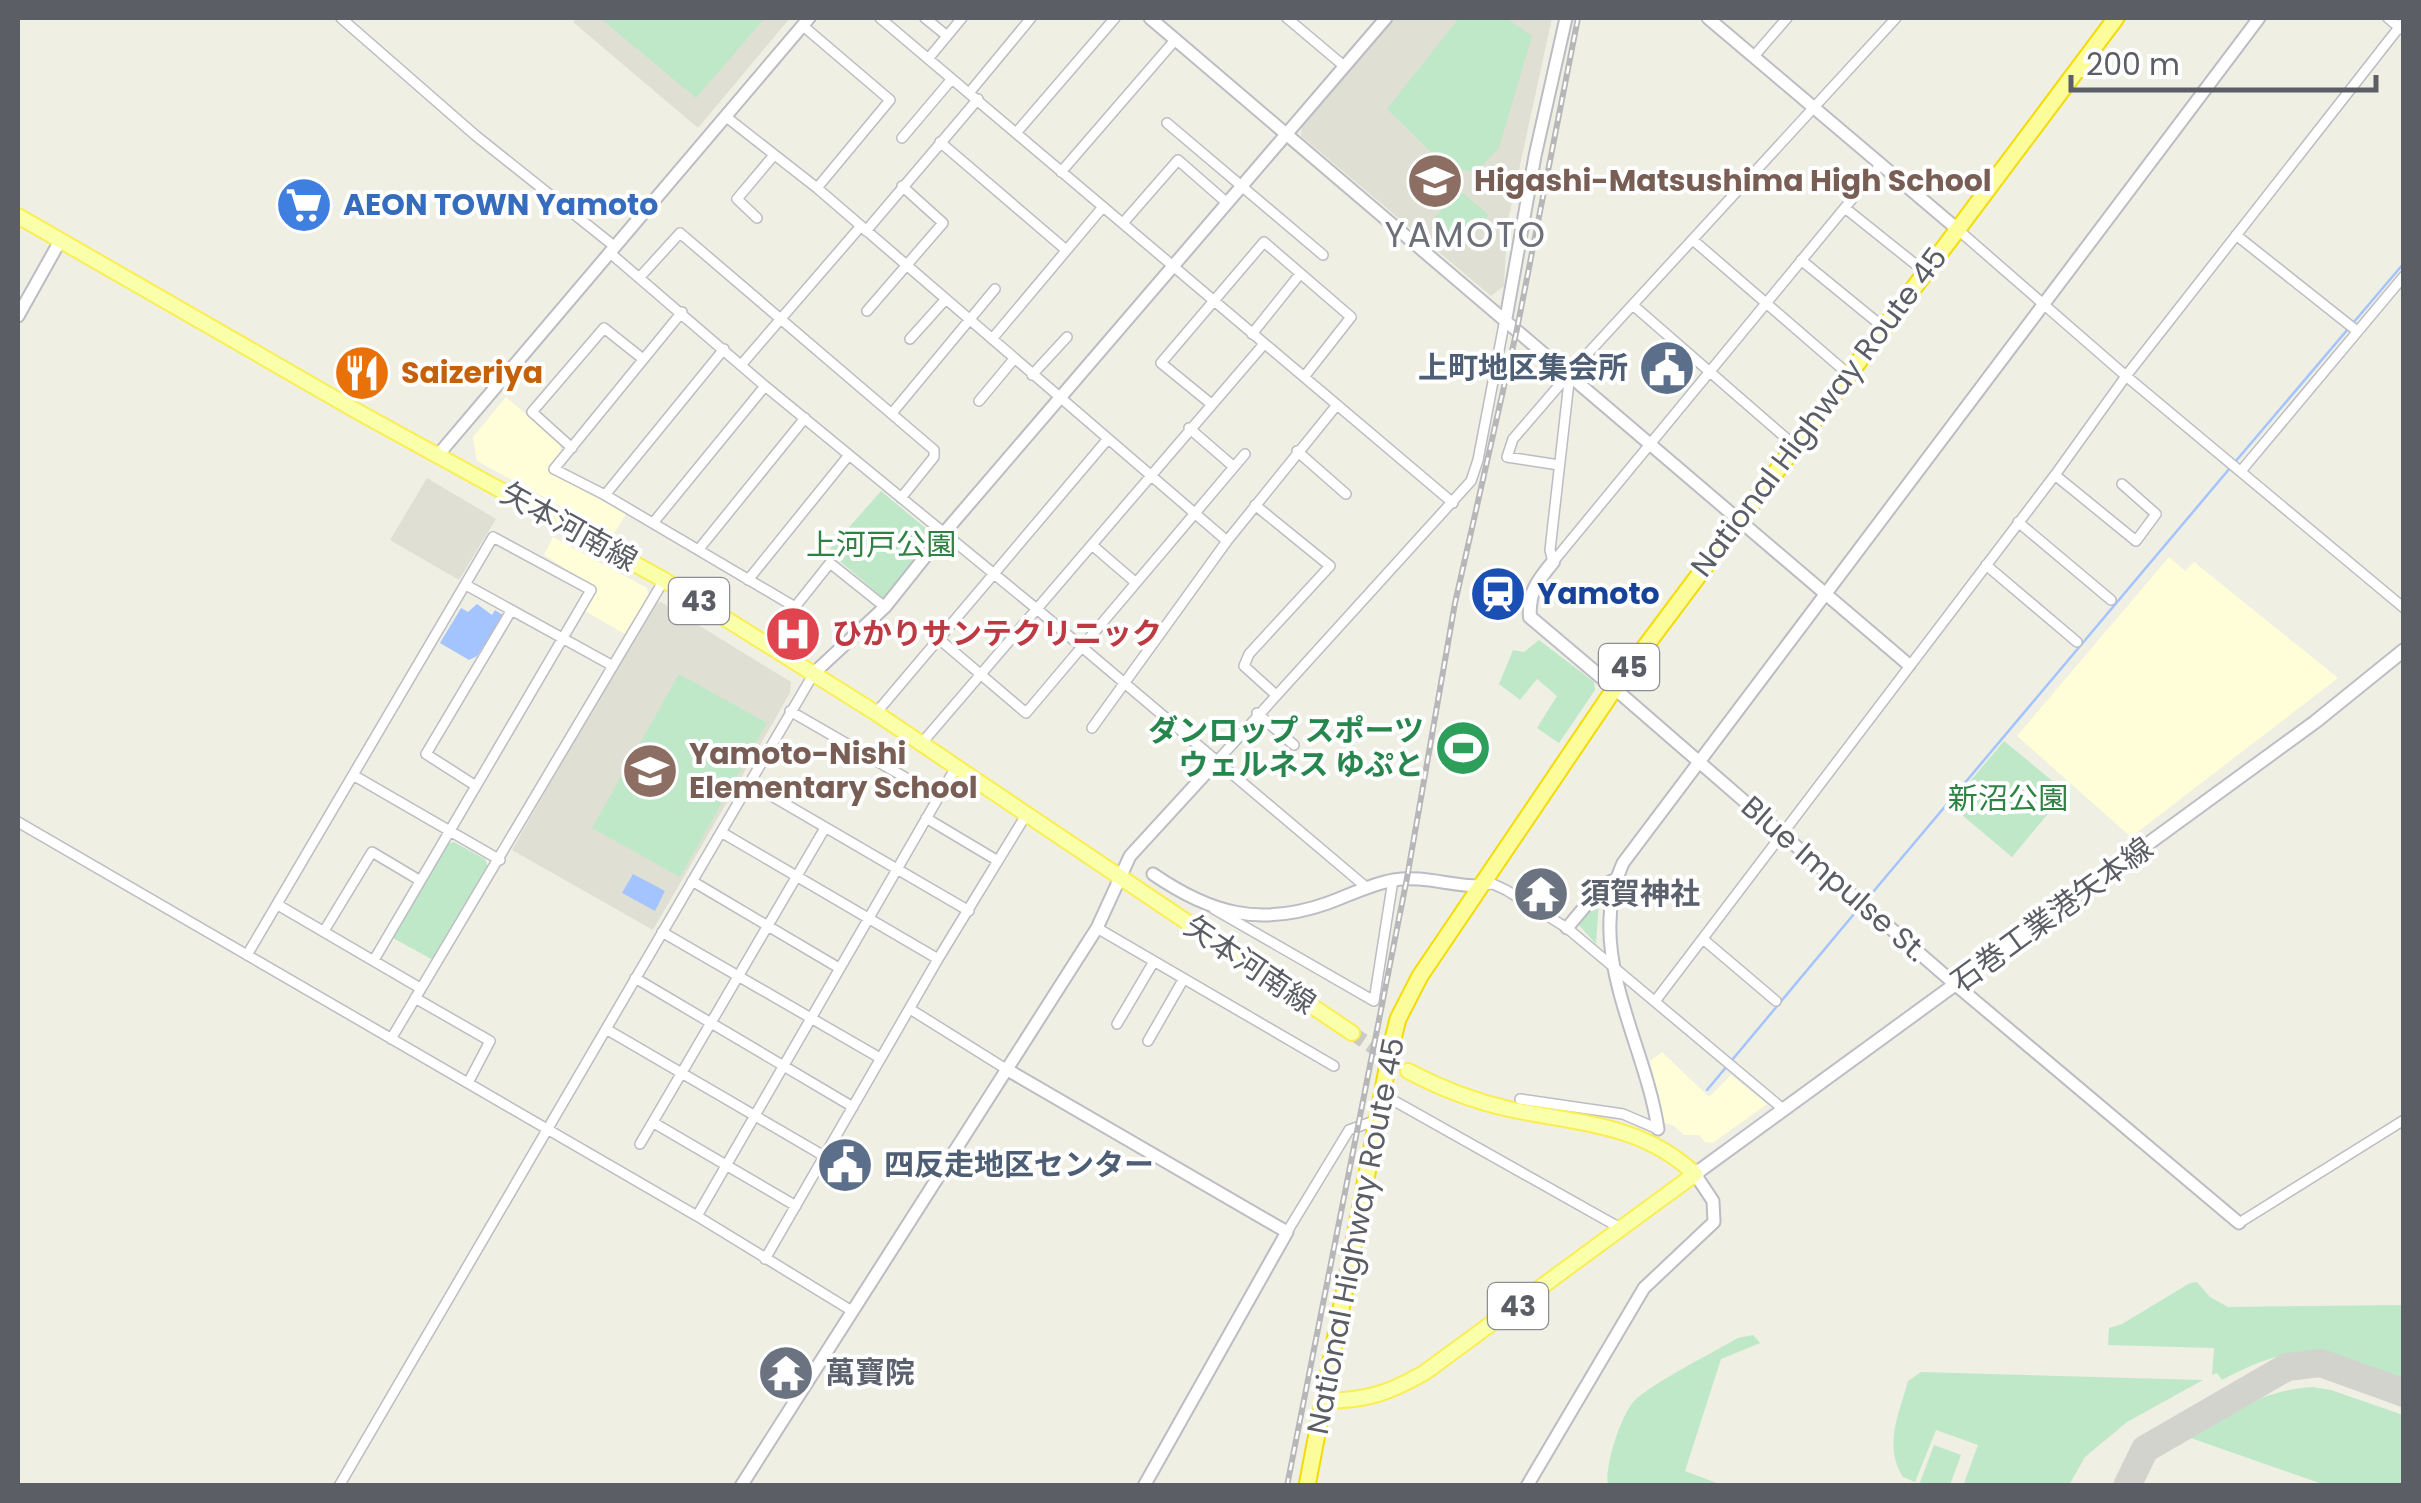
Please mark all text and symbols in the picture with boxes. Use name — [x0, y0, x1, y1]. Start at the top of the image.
scale bar — [2071, 30, 2376, 92]
text: 200 m — [2086, 43, 2180, 86]
school or university icon: Higashi-Matsushima High School — [1405, 151, 1465, 211]
place label: Higashi-Matsushima High School — [1474, 159, 1992, 202]
supermarket icon: AEON TOWN Yamoto — [274, 175, 334, 235]
place label: AEON TOWN Yamoto — [343, 183, 658, 226]
district label: YAMOTO — [1384, 210, 1548, 259]
street label: National Highway Route 45 — [1680, 238, 1957, 586]
public building icon: 上町地区集会所 — [1637, 338, 1697, 398]
restaurant icon: Saizeriya — [332, 343, 392, 403]
place label: 上町地区集会所 — [1418, 346, 1628, 389]
place label: Saizeriya — [401, 351, 543, 394]
street label: 矢本河南線 — [493, 471, 645, 582]
park label: 上河戸公園 — [806, 523, 956, 566]
station icon: Yamoto — [1468, 564, 1528, 624]
place label: Yamoto — [1537, 572, 1660, 615]
road number: 43 — [669, 578, 729, 624]
hospital icon: ひかりサンテクリニック — [763, 604, 823, 664]
place label: ひかりサンテクリニック — [832, 612, 1162, 655]
road number: 45 — [1599, 644, 1659, 690]
place label: ダンロップ スポーツ ウェルネス ゆぷと — [1148, 709, 1424, 786]
sports icon: ダンロップ スポーツ ウェルネス ゆぷと — [1433, 718, 1493, 778]
place label: Yamoto-Nishi Elementary School — [689, 732, 978, 809]
school or university icon: Yamoto-Nishi Elementary School — [620, 741, 680, 801]
park label: 新沼公園 — [1948, 777, 2068, 820]
street label: Blue Impulse St. — [1732, 786, 1937, 972]
street label: 石巻工業港矢本線 — [1942, 827, 2161, 1003]
temple icon: 須賀神社 — [1511, 864, 1571, 924]
place label: 須賀神社 — [1580, 872, 1700, 915]
street label: 矢本河南線 — [1176, 905, 1324, 1024]
street label: National Highway Route 45 — [1296, 1034, 1415, 1438]
public building icon: 四反走地区センター — [815, 1135, 875, 1195]
place label: 四反走地区センター — [884, 1143, 1154, 1186]
road number: 43 — [1488, 1283, 1548, 1329]
temple icon: 萬寶院 — [756, 1343, 816, 1403]
place label: 萬寶院 — [825, 1351, 915, 1394]

